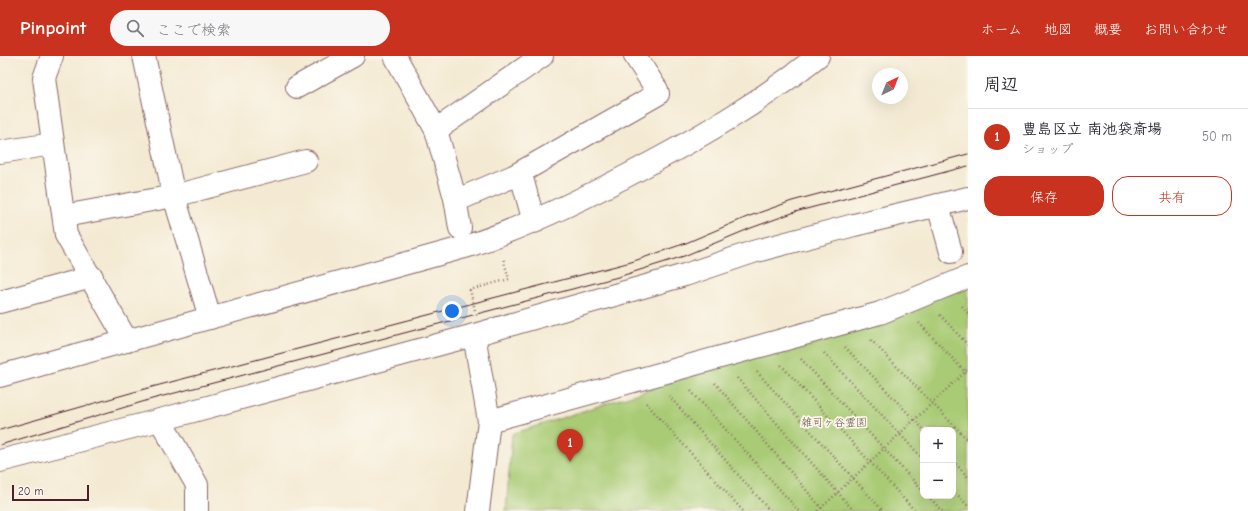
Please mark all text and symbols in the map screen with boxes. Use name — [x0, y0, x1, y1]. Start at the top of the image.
search box — [110, 10, 390, 46]
text: Pinpoint — [20, 17, 86, 39]
icon: search — [124, 17, 146, 39]
text: ここで検索 — [156, 21, 231, 39]
text: ホーム — [981, 21, 1022, 38]
text: 地図 — [1044, 21, 1072, 38]
text: 概要 — [1094, 21, 1122, 38]
text: お問い合わせ — [1144, 21, 1228, 38]
north arrow — [872, 68, 908, 104]
text: 周辺 — [984, 75, 1018, 94]
text: 豊島区立 南池袋斎場 — [1022, 120, 1162, 138]
text: 1 — [994, 129, 1000, 144]
text: 50 m — [1202, 129, 1232, 144]
text: ショップ — [1022, 141, 1073, 156]
button: 保存 — [984, 176, 1104, 216]
button: 共有 — [1112, 176, 1232, 216]
your location — [442, 301, 462, 321]
park label: 雑司ヶ谷霊園 — [801, 416, 867, 429]
map controls — [920, 427, 956, 499]
button: + — [920, 427, 956, 463]
pin: 1 — [557, 429, 583, 462]
button: − — [920, 463, 956, 499]
scale bar — [12, 483, 89, 502]
text: 20 m — [18, 485, 43, 498]

